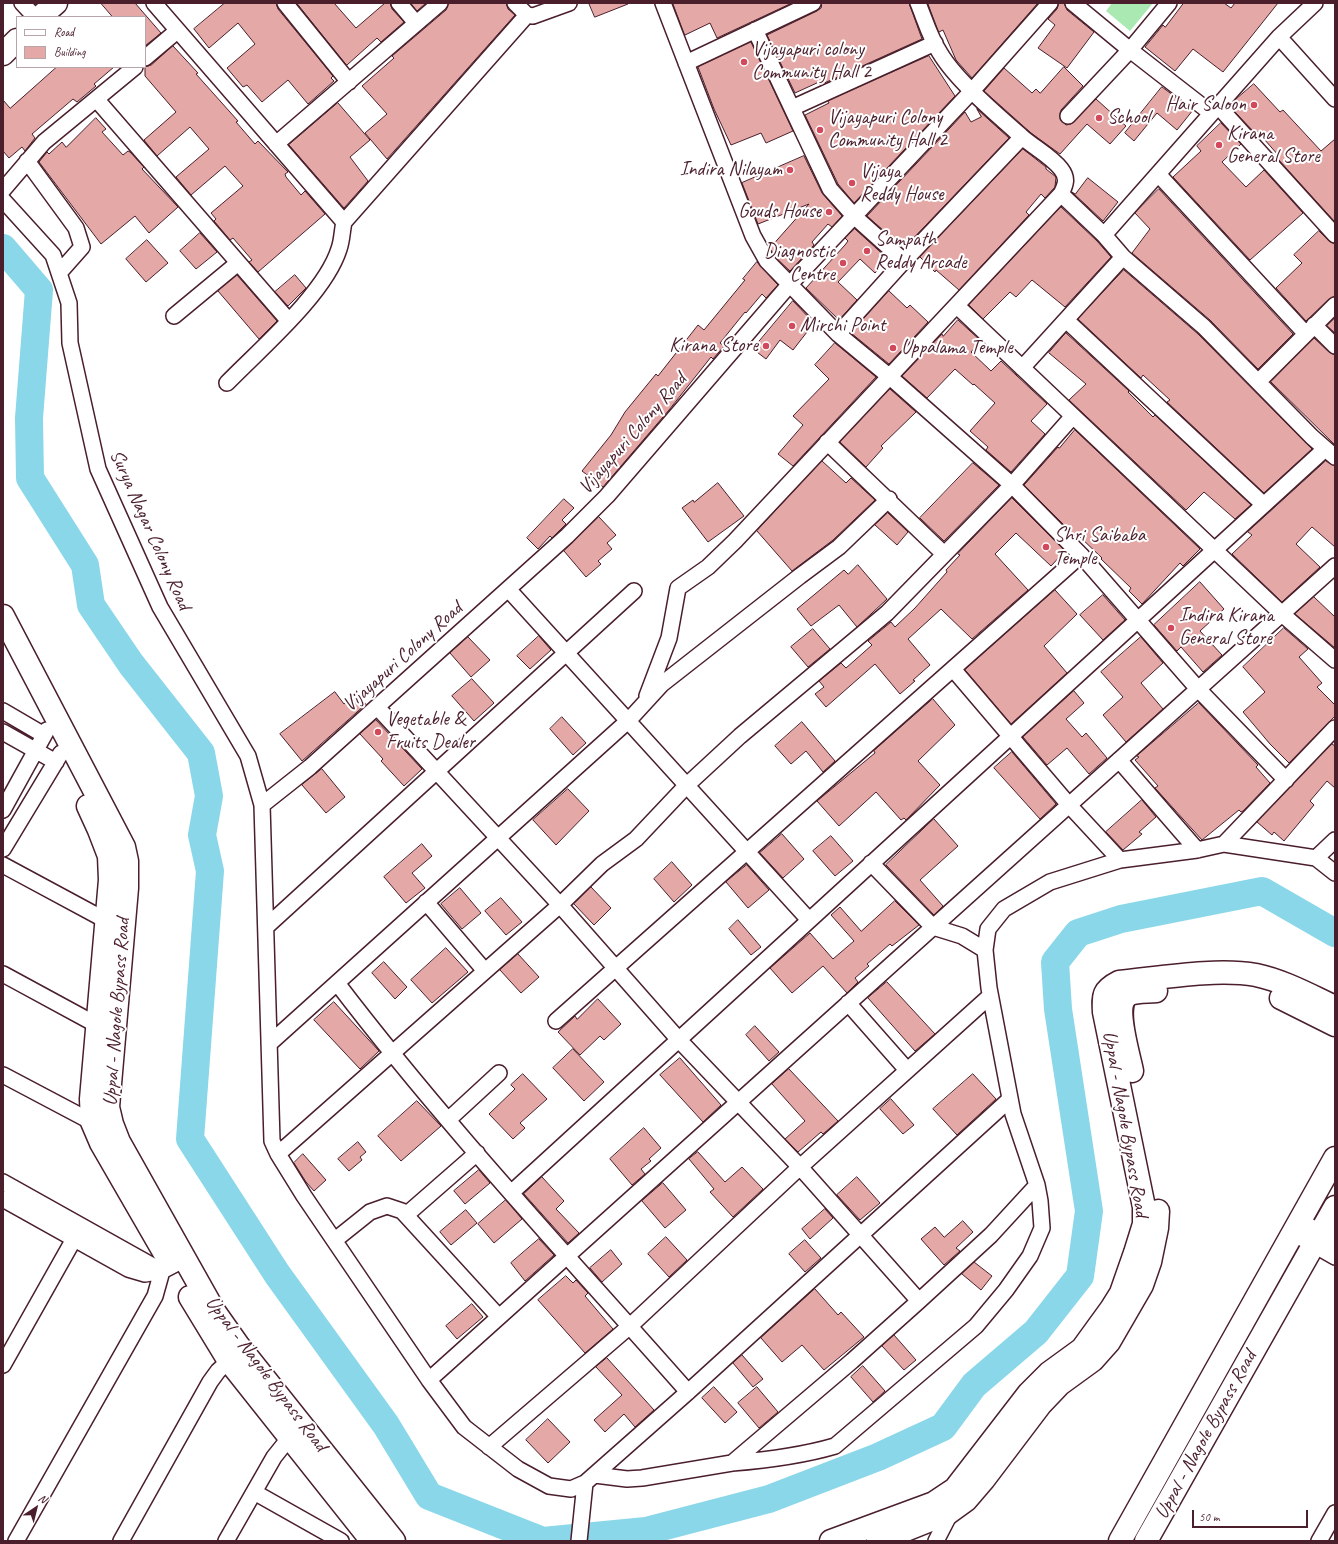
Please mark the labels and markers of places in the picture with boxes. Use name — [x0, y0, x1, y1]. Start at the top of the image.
place label: Vijayapuri colony Community Hall 2 — [752, 38, 871, 85]
marker: Vijayapuri colony Community Hall 2 — [739, 57, 749, 67]
place label: Hair Saloon — [1165, 93, 1246, 117]
marker: Hair Saloon — [1249, 100, 1259, 110]
place label: Vijayapuri Colony Community Hall 2 — [828, 106, 947, 153]
place label: School — [1107, 106, 1150, 130]
marker: School — [1094, 113, 1104, 123]
place label: Kirana General Store — [1227, 122, 1320, 169]
marker: Vijayapuri Colony Community Hall 2 — [815, 125, 825, 135]
marker: Kirana General Store — [1214, 140, 1224, 150]
place label: Indira Nilayam — [680, 158, 782, 182]
place label: Vijaya Reddy House — [860, 160, 943, 207]
marker: Indira Nilayam — [785, 165, 795, 175]
marker: Vijaya Reddy House — [847, 178, 857, 188]
place label: Gouds House — [738, 200, 821, 224]
marker: Gouds House — [824, 207, 834, 217]
place label: Sampath Reddy Arcade — [875, 228, 967, 275]
place label: Diagnostic Centre — [764, 240, 835, 287]
marker: Sampath Reddy Arcade — [862, 246, 872, 256]
marker: Diagnostic Centre — [838, 258, 848, 268]
place label: Mirchi Point — [800, 314, 885, 338]
marker: Mirchi Point — [787, 321, 797, 331]
place label: Kirana Store — [669, 334, 758, 358]
place label: Uppalama Temple — [901, 336, 1013, 360]
marker: Kirana Store — [761, 341, 771, 351]
marker: Uppalama Temple — [888, 343, 898, 353]
place label: Shri Saibaba Temple — [1054, 524, 1146, 571]
marker: Shri Saibaba Temple — [1041, 542, 1051, 552]
place label: Indira Kirana General Store — [1179, 604, 1274, 651]
marker: Indira Kirana General Store — [1166, 623, 1176, 633]
place label: Vegetable & Fruits Dealer — [386, 708, 475, 755]
marker: Vegetable & Fruits Dealer — [373, 727, 383, 737]

